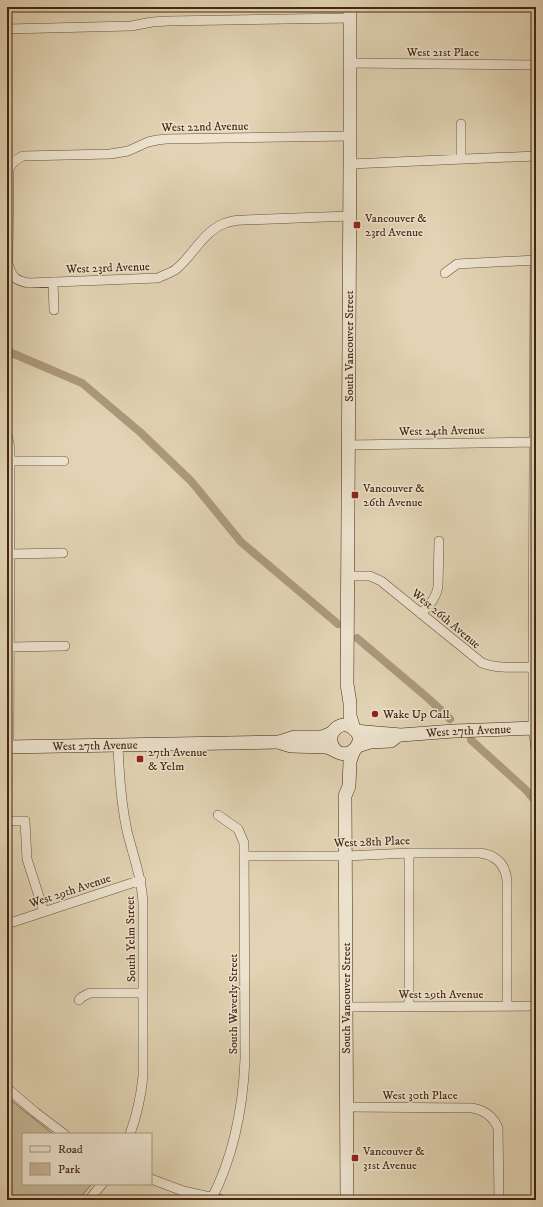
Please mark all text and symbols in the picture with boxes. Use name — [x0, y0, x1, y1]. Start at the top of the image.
street label: West 21st Place — [406, 45, 479, 60]
street label: West 22nd Avenue — [160, 119, 249, 135]
place label: Vancouver & 23rd Avenue — [364, 211, 426, 240]
marker: Vancouver & 23rd Avenue — [352, 220, 362, 230]
street label: West 23rd Avenue — [65, 259, 150, 277]
street label: South Vancouver Street — [342, 290, 357, 402]
street label: West 24th Avenue — [398, 423, 485, 439]
place label: Vancouver & 26th Avenue — [362, 481, 424, 510]
marker: Vancouver & 26th Avenue — [350, 490, 360, 500]
street label: West 26th Avenue — [408, 585, 483, 652]
place label: Wake Up Call — [382, 707, 450, 722]
marker: Wake Up Call — [370, 709, 380, 719]
street label: West 27th Avenue — [425, 721, 511, 741]
street label: West 27th Avenue — [51, 737, 138, 754]
place label: 27th Avenue & Yelm — [148, 745, 207, 774]
marker: 27th Avenue & Yelm — [135, 754, 145, 764]
street label: West 28th Place — [333, 833, 410, 851]
street label: West 29th Avenue — [26, 871, 113, 912]
street label: South Yelm Street — [123, 896, 139, 982]
street label: South Vancouver Street — [339, 942, 354, 1054]
street label: South Waverly Street — [226, 954, 241, 1054]
street label: West 29th Avenue — [397, 987, 484, 1002]
street label: West 30th Place — [381, 1088, 458, 1103]
legend — [22, 1133, 152, 1185]
text: Road — [58, 1142, 83, 1157]
place label: Vancouver & 31st Avenue — [362, 1144, 424, 1173]
marker: Vancouver & 31st Avenue — [350, 1153, 360, 1163]
text: Park — [58, 1162, 80, 1177]

